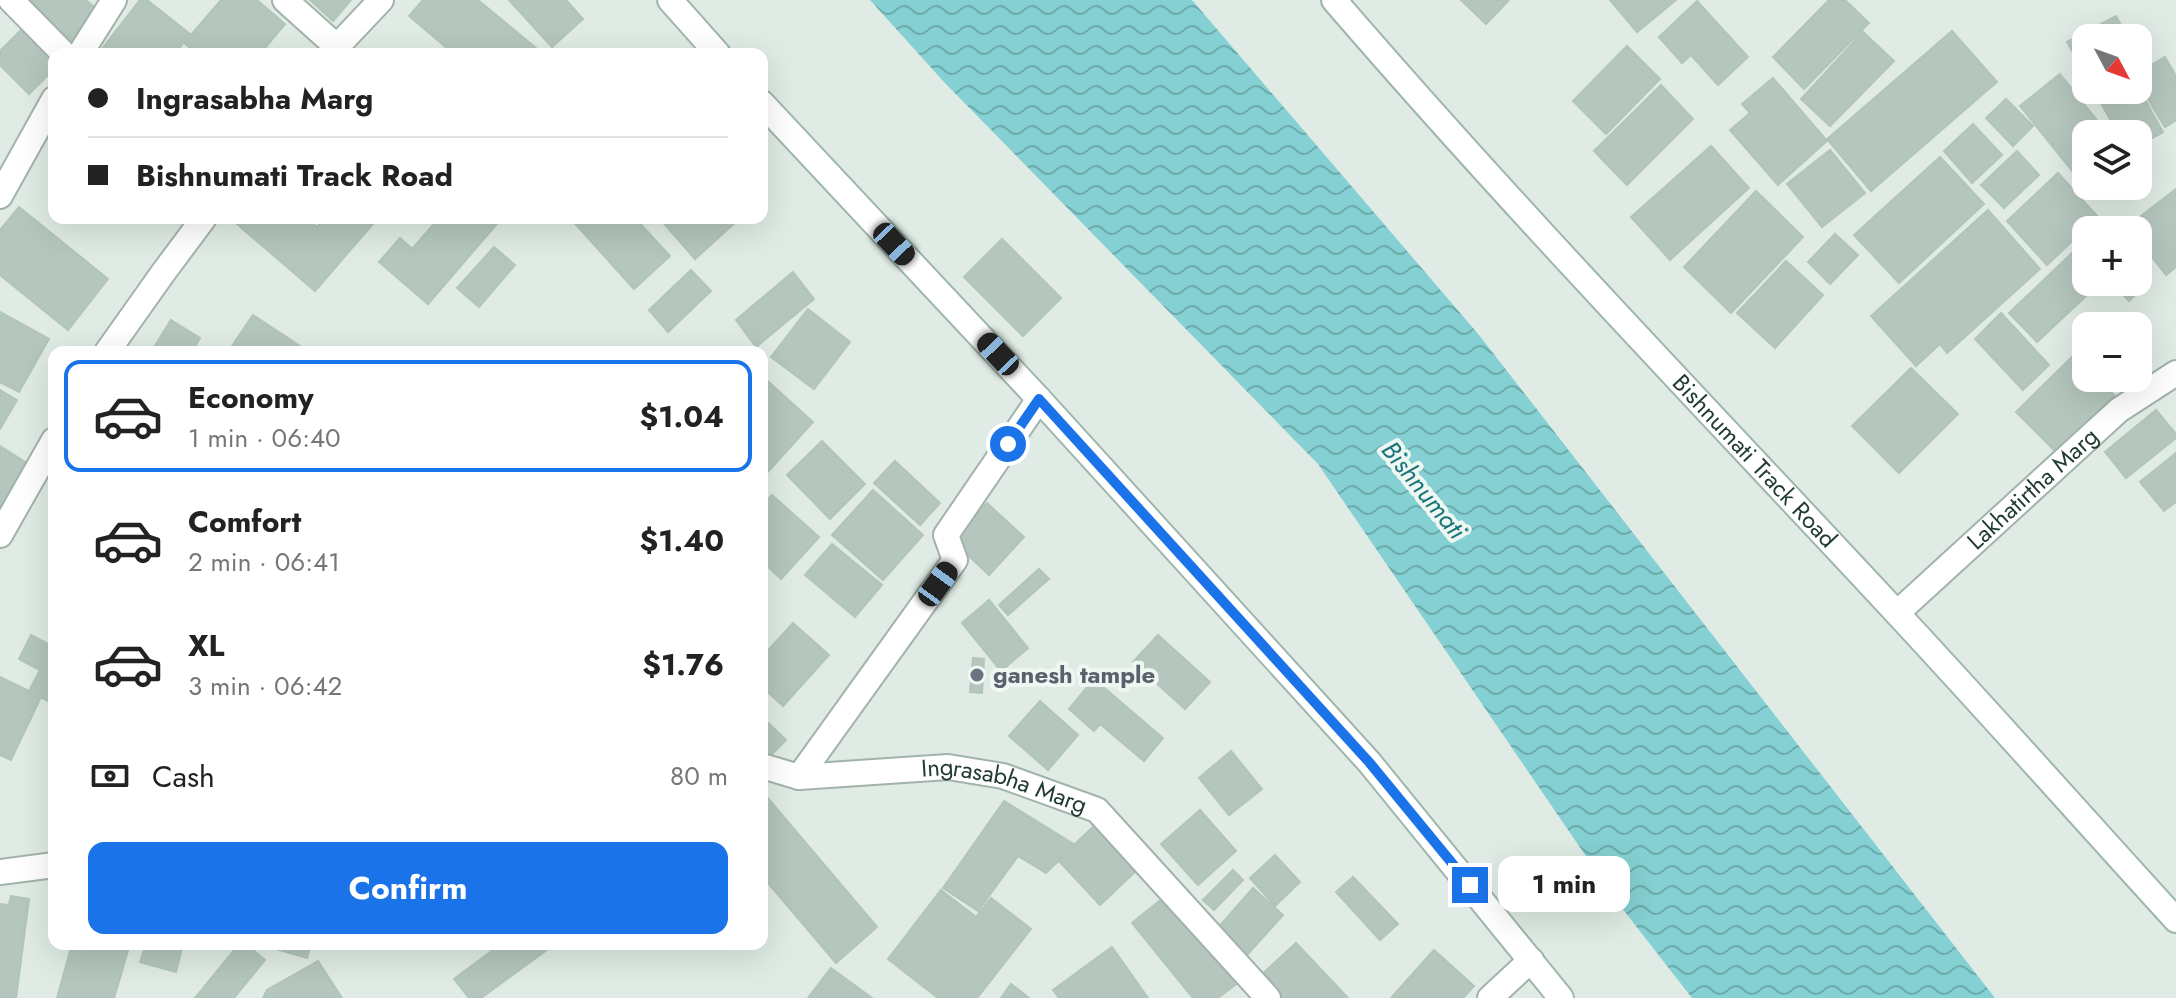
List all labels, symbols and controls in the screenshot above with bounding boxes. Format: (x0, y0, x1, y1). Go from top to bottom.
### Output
north arrow (2072, 24, 2152, 104)
map controls (2072, 24, 2152, 392)
text: Ingrasabha Marg (136, 77, 373, 120)
button: layers (2072, 120, 2152, 200)
text: Bishnumati Track Road (136, 154, 453, 197)
button: + (2072, 216, 2152, 296)
car (869, 218, 919, 270)
button: − (2072, 312, 2152, 392)
car (973, 328, 1023, 380)
street label: Bishnumati Track Road (1665, 366, 1845, 555)
text: Economy (188, 376, 314, 419)
icon: car (92, 380, 164, 452)
text: $1.04 (640, 395, 724, 438)
text: 1 min · 06:40 (188, 419, 341, 457)
street label: Lakhatirtha Marg (1959, 419, 2106, 558)
route start (990, 426, 1026, 462)
water label: Bishnumati (1372, 433, 1476, 548)
text: Comfort (188, 500, 301, 543)
icon: car (92, 504, 164, 576)
text: $1.40 (640, 519, 724, 562)
text: 2 min · 06:41 (188, 543, 340, 581)
car (914, 558, 962, 610)
text: XL (188, 624, 224, 667)
icon: car (92, 628, 164, 700)
text: $1.76 (642, 643, 724, 686)
place label: ganesh tample (993, 657, 1155, 692)
marker: ganesh tample (968, 666, 986, 684)
text: 3 min · 06:42 (188, 667, 342, 705)
street label: Ingrasabha Marg (920, 749, 1092, 822)
icon: cash (88, 754, 132, 798)
text: Cash (152, 755, 215, 798)
text: 80 m (670, 757, 728, 795)
button: Confirm (88, 842, 728, 934)
callout: 1 min (1498, 857, 1630, 913)
text: 1 min (1532, 865, 1596, 903)
route end (1452, 867, 1488, 903)

